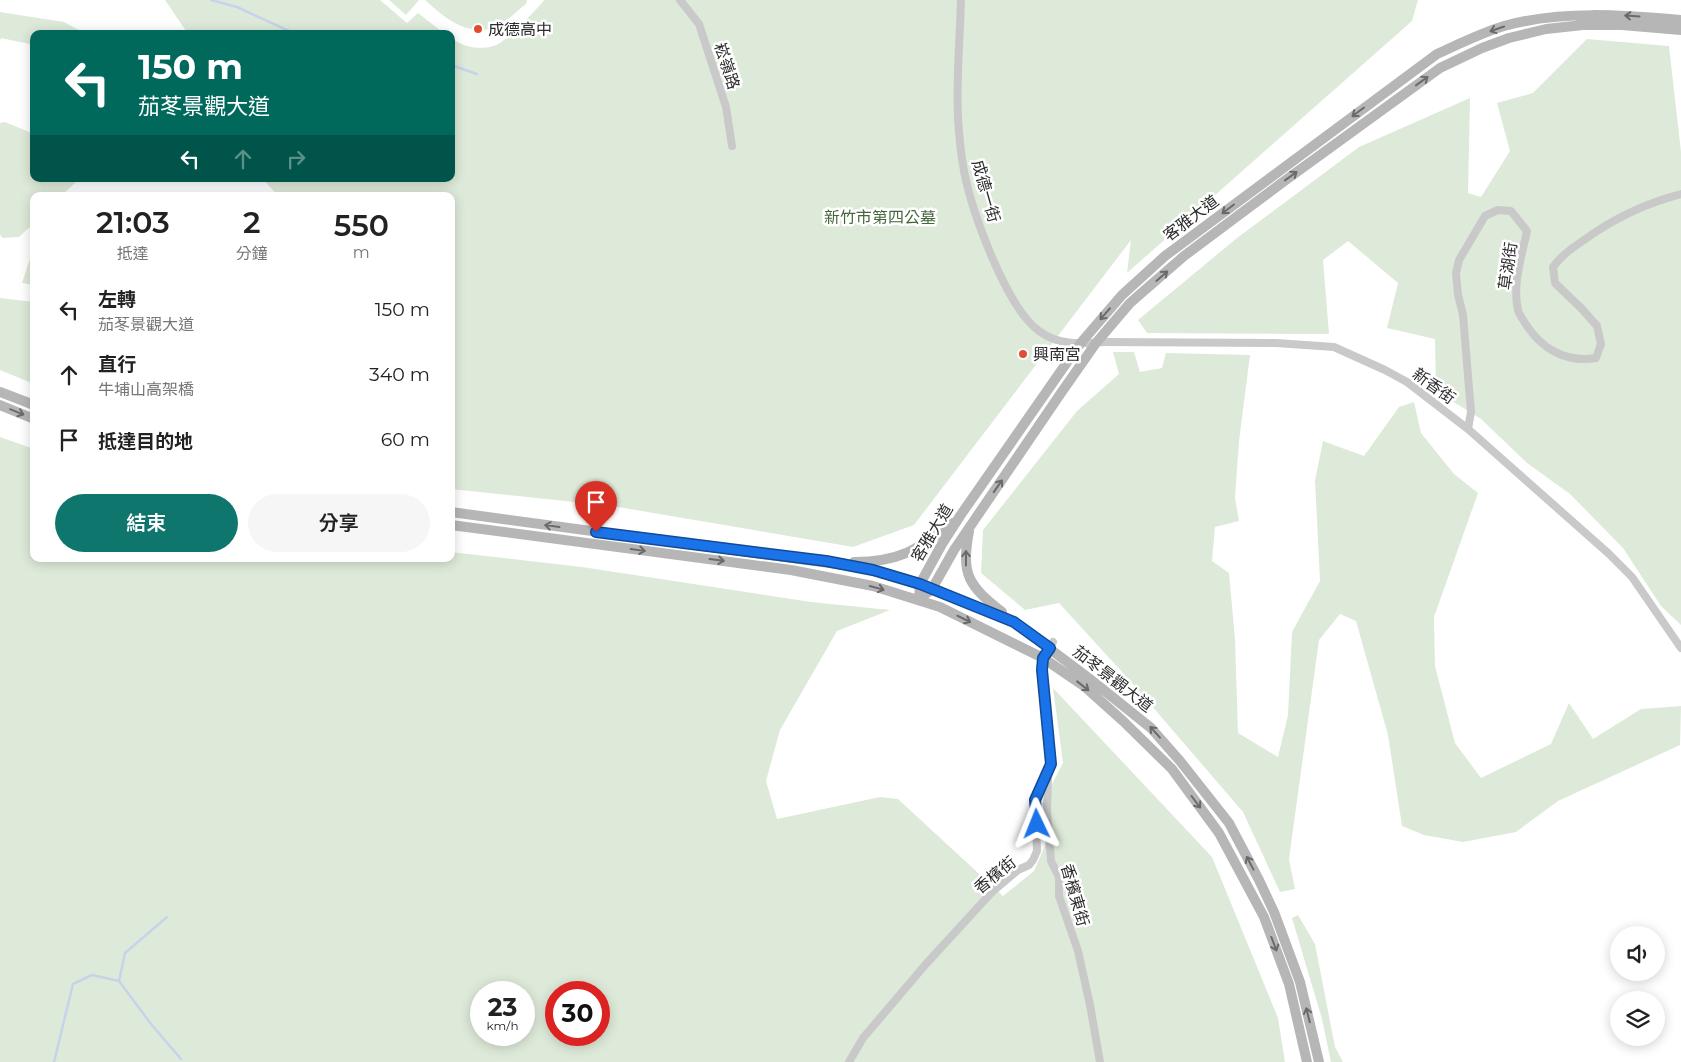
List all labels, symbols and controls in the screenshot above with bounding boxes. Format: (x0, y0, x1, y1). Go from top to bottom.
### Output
one-way arrow (1625, 12, 1641, 21)
place label: 成德高中 (488, 20, 552, 39)
marker: 成德高中 (472, 23, 484, 35)
one-way arrow (1489, 25, 1505, 34)
street label: 崧嶺路 (711, 40, 743, 92)
text: 150 m (138, 45, 243, 88)
icon: left (55, 50, 120, 115)
one-way arrow (1415, 76, 1429, 86)
text: 茄苳景觀大道 (138, 93, 270, 120)
one-way arrow (1351, 107, 1365, 117)
icon: left (176, 145, 204, 173)
icon: ahead (229, 145, 257, 173)
icon: right (282, 145, 310, 173)
street label: 成德一街 (968, 158, 1004, 224)
one-way arrow (1284, 171, 1298, 181)
street label: 客雅大道 (1160, 191, 1222, 245)
text: 21:03 (96, 204, 170, 241)
text: 2 (243, 204, 260, 241)
one-way arrow (1221, 204, 1235, 214)
text: 550 (334, 207, 389, 244)
park label: 新竹市第四公墓 (824, 208, 936, 227)
street label: 草湖街 (1495, 241, 1521, 291)
text: m (353, 243, 370, 262)
text: 抵達 (117, 244, 149, 263)
text: 分鐘 (236, 244, 268, 263)
one-way arrow (1155, 270, 1168, 281)
text: 左轉 (98, 288, 136, 311)
icon: left (55, 296, 83, 324)
text: 150 m (375, 298, 430, 321)
one-way arrow (1099, 308, 1111, 321)
text: 茄苳景觀大道 (98, 315, 194, 334)
place label: 興南宮 (1033, 345, 1081, 364)
marker: 興南宮 (1017, 348, 1029, 360)
text: 直行 (98, 353, 136, 376)
icon: ahead (55, 361, 83, 389)
text: 340 m (369, 363, 430, 386)
street label: 新香街 (1409, 364, 1459, 408)
text: 牛埔山高架橋 (98, 380, 194, 399)
one-way arrow (9, 408, 24, 417)
icon: arrive (55, 426, 83, 454)
text: 60 m (381, 428, 430, 451)
text: 抵達目的地 (98, 430, 193, 453)
one-way arrow (993, 479, 1003, 493)
pin (575, 481, 617, 532)
icon: arrive (582, 488, 610, 516)
button: 結束 (55, 494, 238, 552)
button: 分享 (248, 494, 430, 552)
street label: 客雅大道 (907, 501, 957, 565)
one-way arrow (544, 521, 560, 531)
one-way arrow (630, 545, 646, 555)
one-way arrow (961, 550, 971, 566)
one-way arrow (709, 556, 725, 566)
one-way arrow (869, 583, 885, 593)
one-way arrow (956, 615, 971, 624)
street label: 茄苳景觀大道 (1069, 642, 1157, 716)
one-way arrow (1076, 681, 1089, 692)
one-way arrow (1149, 726, 1161, 739)
one-way arrow (1191, 795, 1202, 808)
position arrow (1010, 797, 1062, 849)
street label: 香檳街 (970, 853, 1020, 897)
one-way arrow (1245, 856, 1255, 871)
street label: 香檳東街 (1057, 862, 1093, 928)
map controls (1610, 926, 1665, 1046)
button: sound (1610, 926, 1665, 981)
one-way arrow (1270, 936, 1279, 951)
speed limit sign: 30 (545, 981, 610, 1046)
button: layers (1610, 991, 1665, 1046)
text: 23 (488, 992, 517, 1022)
one-way arrow (1303, 1007, 1312, 1023)
text: km/h (486, 1018, 519, 1033)

